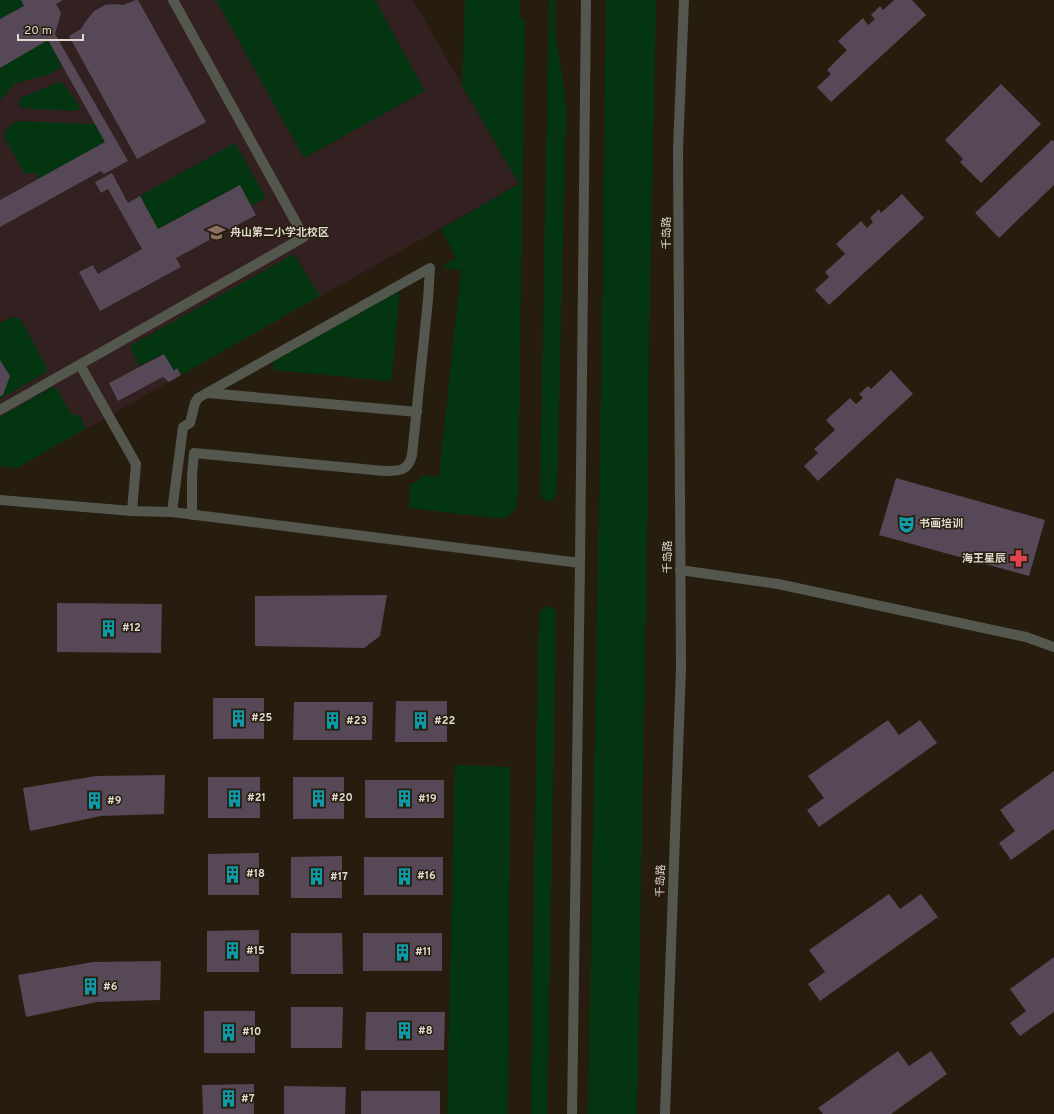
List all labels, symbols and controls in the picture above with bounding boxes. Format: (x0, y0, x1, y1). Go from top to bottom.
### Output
scale bar (18, 16, 83, 42)
text: 20 m (24, 23, 52, 39)
street label: 千岛路 (660, 217, 674, 250)
school or university icon: 舟山第二小学北校区 (207, 223, 227, 243)
place label: 舟山第二小学北校区 (230, 226, 329, 240)
theatre icon: 书画培训 (896, 514, 916, 534)
place label: 书画培训 (919, 517, 963, 531)
street label: 千岛路 (661, 541, 675, 574)
pharmacy icon: 海王星辰 (1009, 549, 1029, 569)
place label: 海王星辰 (962, 552, 1006, 566)
building icon: #12 (99, 618, 119, 638)
place label: #12 (122, 621, 141, 635)
building icon: #25 (228, 708, 248, 728)
place label: #25 (251, 711, 272, 725)
building icon: #23 (323, 711, 343, 731)
building icon: #22 (411, 711, 431, 731)
place label: #23 (346, 714, 367, 728)
place label: #22 (434, 714, 455, 728)
building icon: #21 (224, 788, 244, 808)
building icon: #20 (308, 788, 328, 808)
building icon: #19 (395, 789, 415, 809)
building icon: #9 (84, 791, 104, 811)
place label: #21 (247, 791, 266, 805)
place label: #20 (331, 791, 353, 805)
place label: #19 (418, 792, 437, 806)
place label: #9 (107, 794, 122, 808)
building icon: #18 (223, 864, 243, 884)
street label: 千岛路 (653, 864, 669, 898)
building icon: #16 (394, 866, 414, 886)
place label: #18 (246, 867, 265, 881)
building icon: #17 (307, 867, 327, 887)
place label: #16 (417, 869, 436, 883)
place label: #17 (330, 870, 348, 884)
building icon: #15 (223, 941, 243, 961)
building icon: #11 (392, 942, 412, 962)
place label: #15 (246, 944, 265, 958)
place label: #11 (415, 945, 432, 959)
building icon: #6 (80, 977, 100, 997)
place label: #6 (103, 980, 118, 994)
building icon: #8 (395, 1021, 415, 1041)
building icon: #10 (219, 1022, 239, 1042)
place label: #8 (418, 1024, 433, 1038)
place label: #10 (242, 1025, 261, 1039)
building icon: #7 (218, 1089, 238, 1109)
place label: #7 (241, 1092, 255, 1106)

